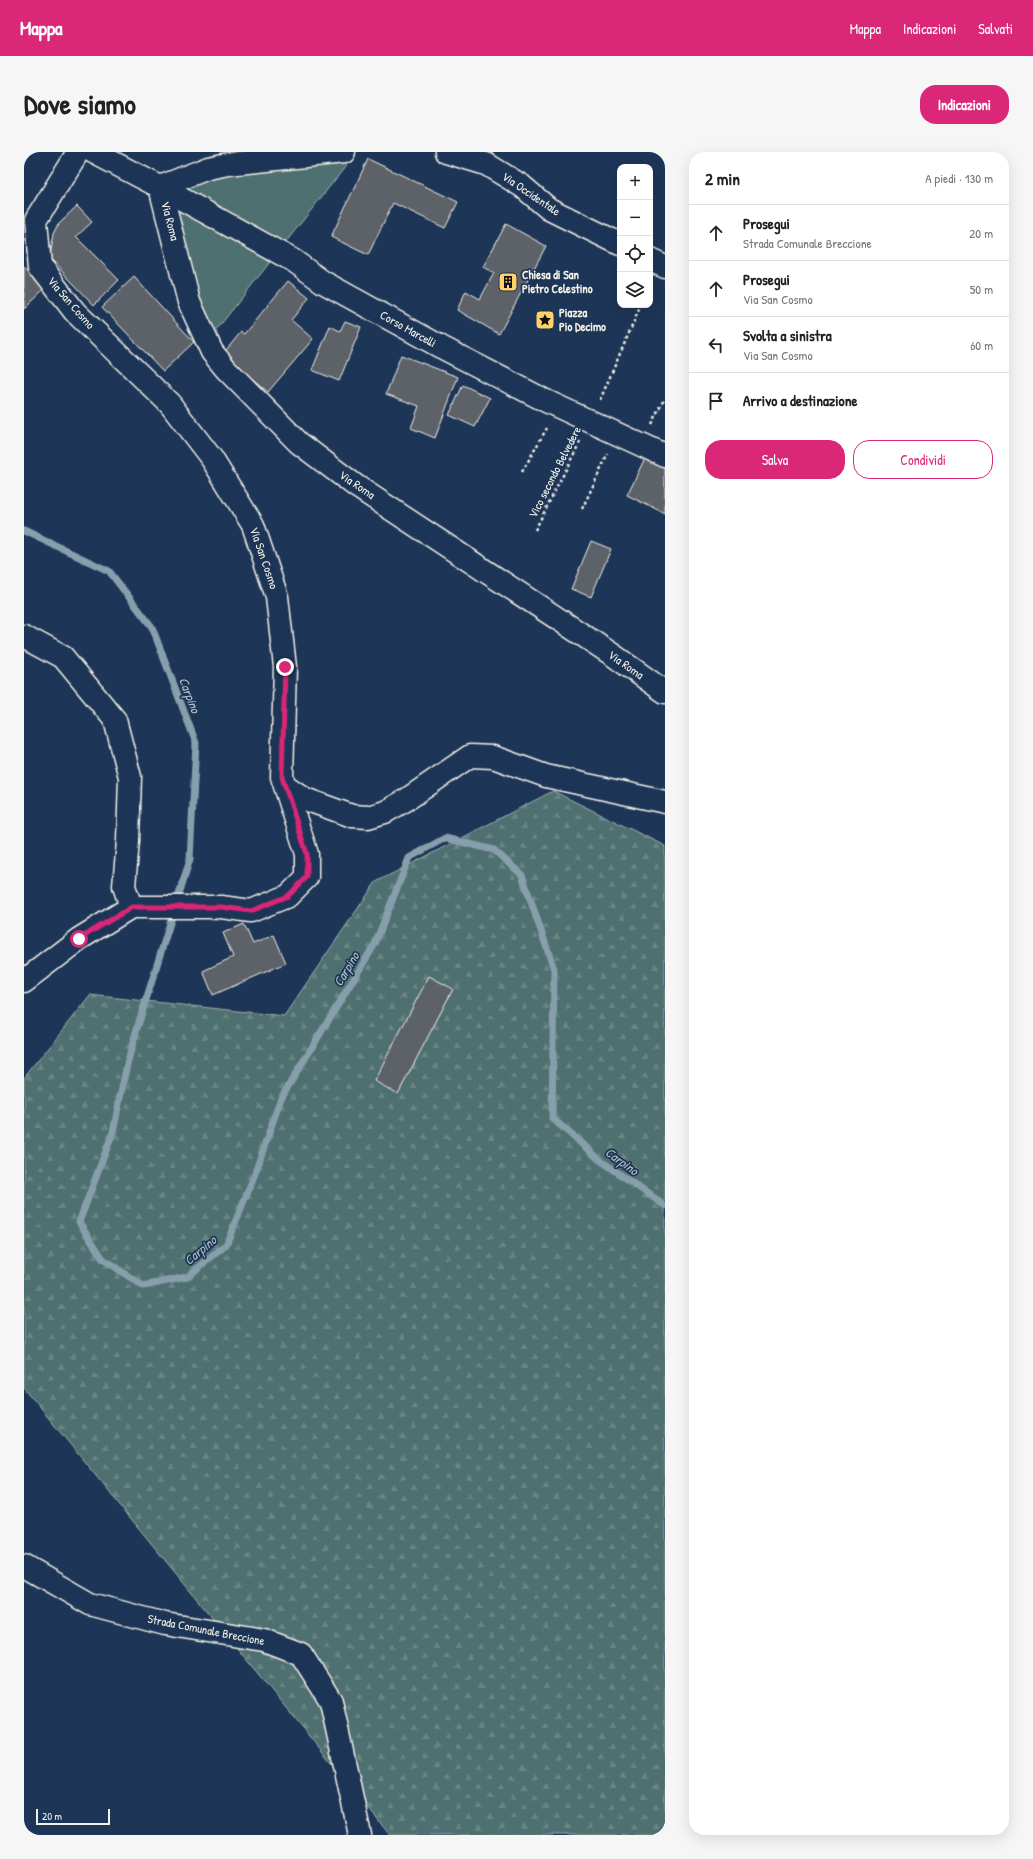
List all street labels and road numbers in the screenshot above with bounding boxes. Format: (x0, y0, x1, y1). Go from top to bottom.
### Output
street label: Via Occidentale (499, 168, 564, 220)
street label: Via Roma (157, 199, 184, 243)
street label: Via San Cosmo (44, 273, 99, 333)
street label: Corso Marcelli (377, 306, 439, 351)
street label: Vico secondo Belvedere (524, 423, 585, 521)
street label: Via Roma (336, 466, 379, 503)
street label: Via San Cosmo (246, 525, 283, 591)
street label: Via Roma (605, 646, 648, 683)
street label: Strada Comunale Breccione (146, 1610, 266, 1649)

